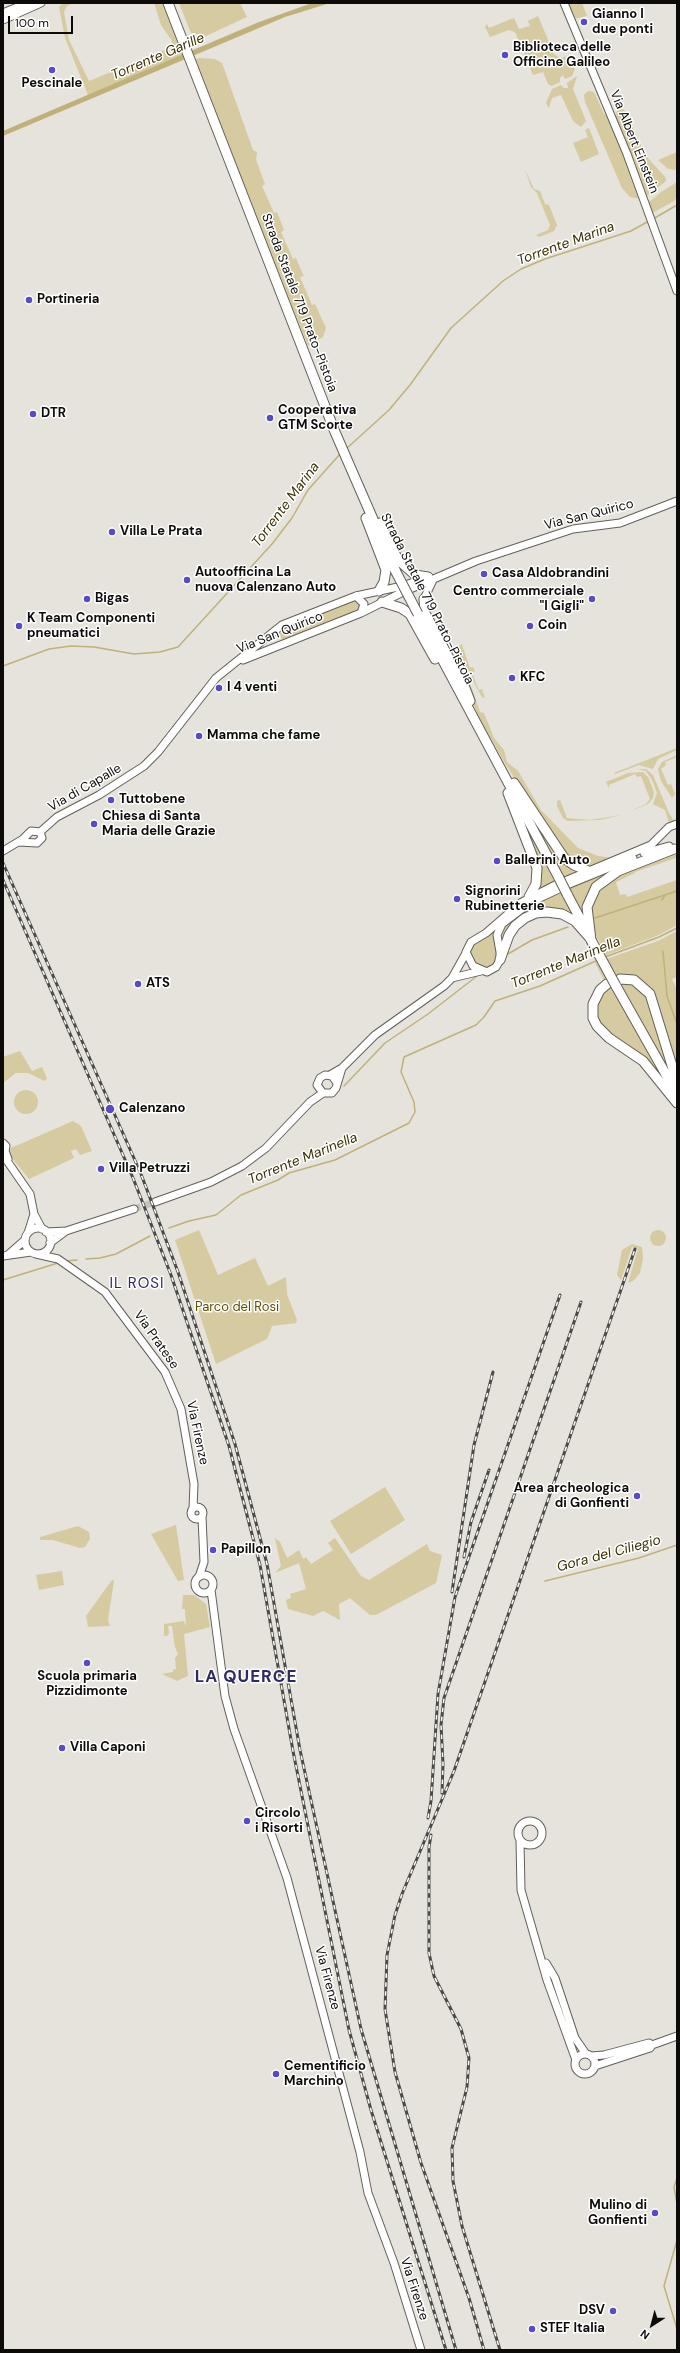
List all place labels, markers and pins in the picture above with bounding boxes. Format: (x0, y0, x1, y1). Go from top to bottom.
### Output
place label: Gianno I due ponti (592, 7, 653, 38)
marker: Gianno I due ponti (579, 17, 589, 27)
place label: Biblioteca delle Officine Galileo (513, 40, 611, 71)
marker: Biblioteca delle Officine Galileo (500, 50, 510, 60)
marker: Pescinale (47, 65, 57, 75)
place label: Pescinale (22, 76, 82, 92)
place label: Portineria (37, 292, 99, 308)
marker: Portineria (24, 295, 34, 305)
place label: Cooperativa GTM Scorte (278, 403, 356, 434)
place label: DTR (41, 406, 66, 422)
marker: DTR (28, 409, 38, 419)
marker: Cooperativa GTM Scorte (265, 413, 275, 423)
place label: Villa Le Prata (120, 524, 202, 540)
marker: Villa Le Prata (107, 527, 117, 537)
place label: Autoofficina La nuova Calenzano Auto (195, 565, 336, 596)
place label: Casa Aldobrandini (492, 566, 609, 582)
marker: Casa Aldobrandini (479, 569, 489, 579)
marker: Autoofficina La nuova Calenzano Auto (182, 575, 192, 585)
place label: Centro commerciale "I Gigli" (453, 584, 584, 615)
place label: Bigas (95, 591, 129, 607)
marker: Bigas (82, 594, 92, 604)
marker: Centro commerciale "I Gigli" (587, 594, 597, 604)
place label: K Team Componenti pneumatici (27, 611, 155, 642)
place label: Coin (538, 618, 567, 634)
marker: K Team Componenti pneumatici (14, 621, 24, 631)
marker: Coin (525, 621, 535, 631)
place label: KFC (520, 670, 545, 686)
marker: KFC (507, 673, 517, 683)
place label: I 4 venti (227, 680, 277, 696)
marker: I 4 venti (214, 683, 224, 693)
place label: Mamma che fame (207, 728, 320, 744)
marker: Mamma che fame (194, 731, 204, 741)
place label: Tuttobene (119, 792, 185, 808)
marker: Tuttobene (106, 795, 116, 805)
place label: Chiesa di Santa Maria delle Grazie (102, 809, 216, 840)
marker: Chiesa di Santa Maria delle Grazie (89, 819, 99, 829)
place label: Ballerini Auto (505, 853, 590, 869)
marker: Ballerini Auto (492, 856, 502, 866)
place label: Signorini Rubinetterie (465, 884, 545, 915)
marker: Signorini Rubinetterie (452, 894, 462, 904)
place label: ATS (146, 976, 170, 992)
marker: ATS (133, 979, 143, 989)
place label: Calenzano (119, 1101, 185, 1117)
marker: Calenzano (104, 1103, 116, 1115)
place label: Villa Petruzzi (109, 1161, 190, 1177)
marker: Villa Petruzzi (96, 1164, 106, 1174)
place label: Area archeologica di Gonfienti (514, 1481, 629, 1512)
marker: Area archeologica di Gonfienti (632, 1491, 642, 1501)
place label: Papillon (221, 1542, 271, 1558)
marker: Papillon (208, 1545, 218, 1555)
marker: Scuola primaria Pizzidimonte (82, 1658, 92, 1668)
place label: Scuola primaria Pizzidimonte (37, 1669, 137, 1700)
place label: Villa Caponi (70, 1740, 146, 1756)
marker: Villa Caponi (57, 1743, 67, 1753)
place label: Circolo i Risorti (255, 1806, 303, 1837)
marker: Circolo i Risorti (242, 1816, 252, 1826)
place label: Cementificio Marchino (284, 2059, 366, 2090)
marker: Cementificio Marchino (271, 2069, 281, 2079)
place label: Mulino di Gonfienti (588, 2198, 647, 2229)
marker: Mulino di Gonfienti (650, 2208, 660, 2218)
place label: DSV (579, 2303, 605, 2319)
marker: DSV (608, 2306, 618, 2316)
place label: STEF Italia (540, 2321, 605, 2337)
marker: STEF Italia (527, 2324, 537, 2334)

